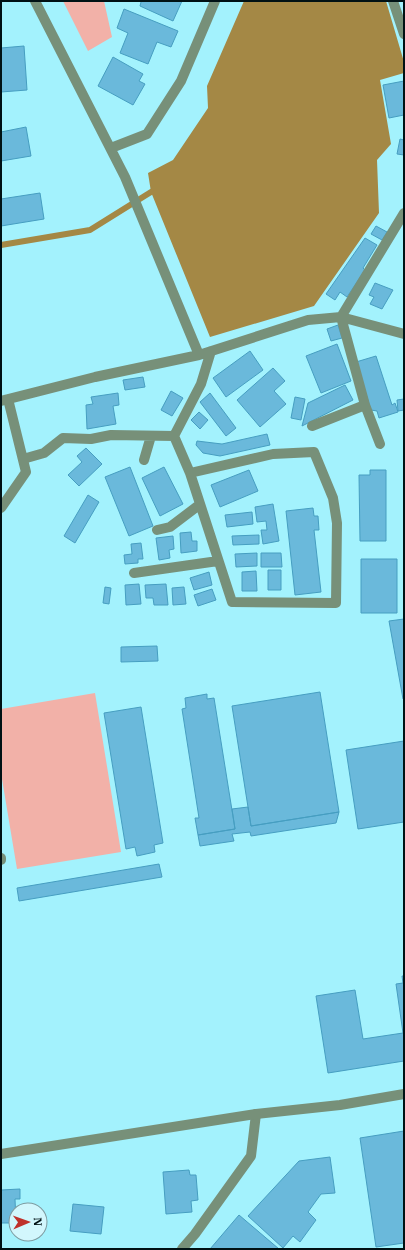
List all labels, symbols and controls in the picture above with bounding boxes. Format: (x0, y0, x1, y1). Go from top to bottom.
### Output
north arrow (8, 1202, 48, 1242)
text: N (31, 1217, 45, 1227)

